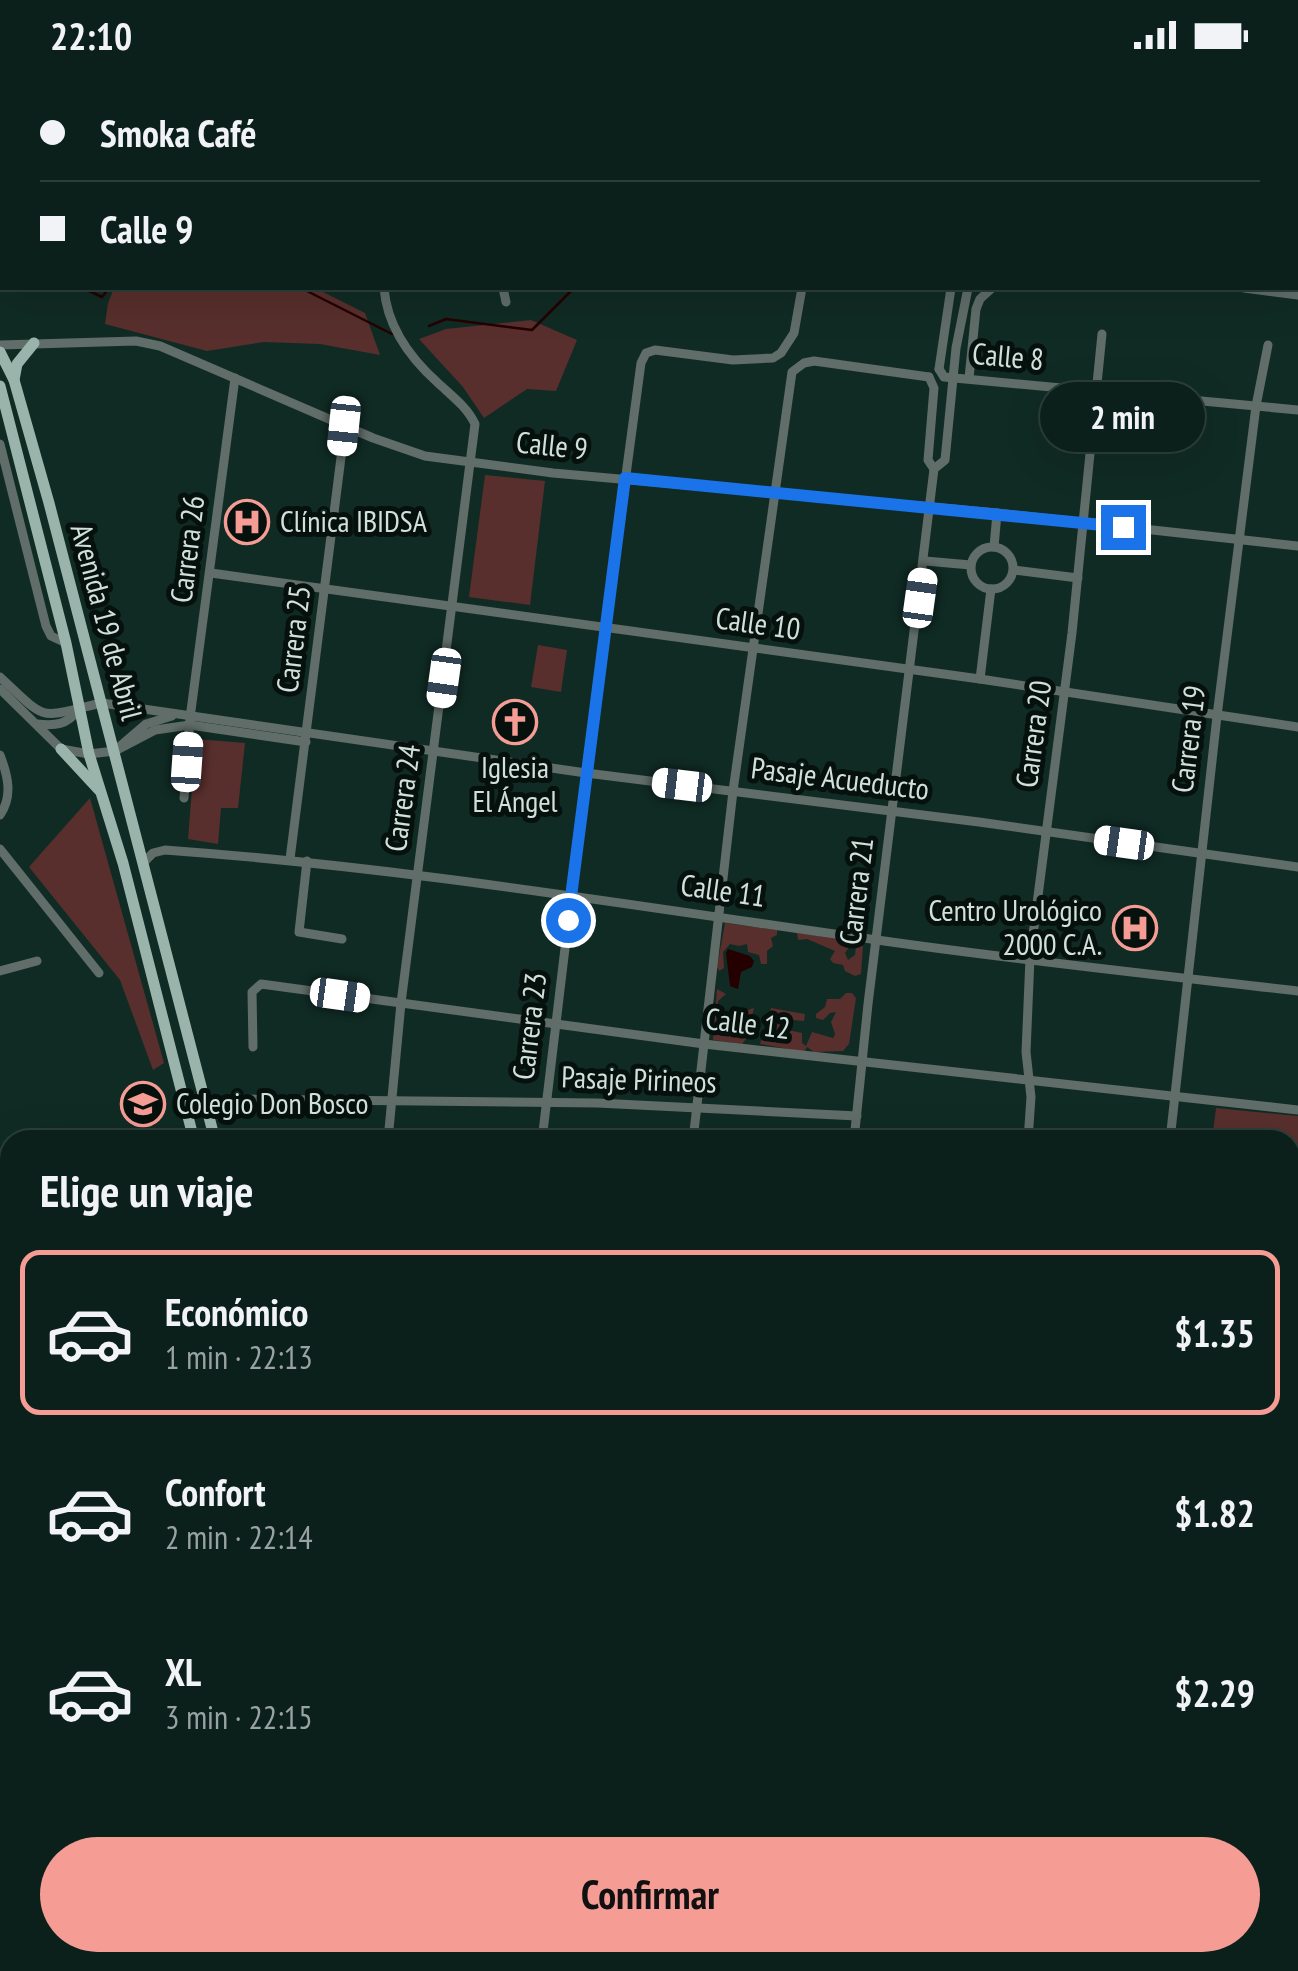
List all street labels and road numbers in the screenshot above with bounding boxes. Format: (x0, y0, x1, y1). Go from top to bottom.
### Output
street label: Calle 8 (971, 333, 1045, 378)
street label: Calle 9 (515, 421, 590, 468)
street label: Carrera 26 (161, 493, 212, 605)
street label: Avenida 19 de Abril (63, 519, 152, 724)
street label: Carrera 25 (267, 583, 318, 695)
street label: Calle 10 (713, 597, 803, 648)
street label: Carrera 20 (1006, 678, 1059, 790)
street label: Carrera 19 (1162, 683, 1213, 795)
street label: Carrera 24 (375, 742, 428, 854)
street label: Pasaje Acueducto (749, 747, 931, 808)
street label: Carrera 21 (830, 835, 881, 947)
street label: Calle 11 (678, 864, 768, 915)
street label: Carrera 23 (503, 970, 554, 1082)
street label: Calle 12 (704, 998, 793, 1047)
street label: Pasaje Pirineos (561, 1056, 717, 1101)

